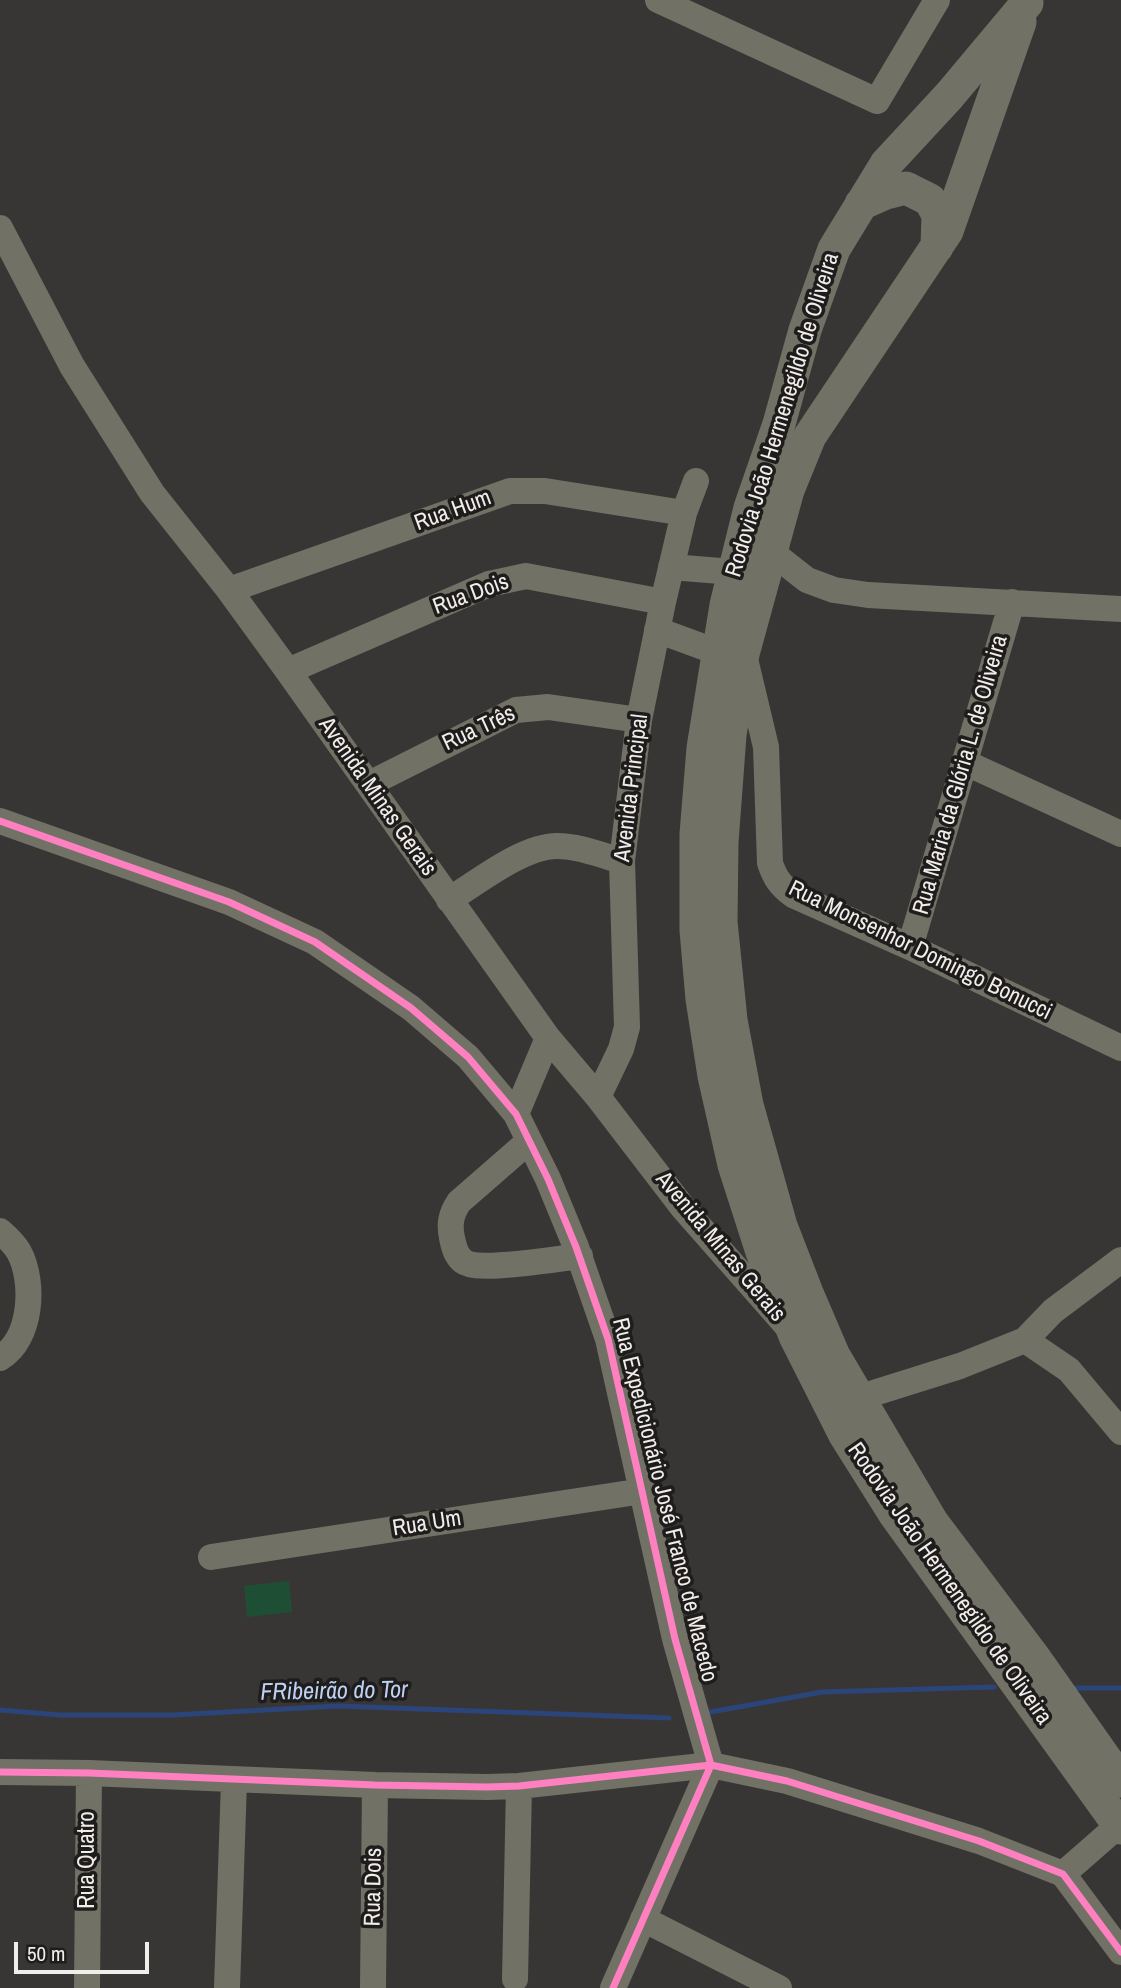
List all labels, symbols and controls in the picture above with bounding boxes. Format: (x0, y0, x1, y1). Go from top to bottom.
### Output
street label: Rodovia João Hermenegildo de Oliveira (720, 250, 846, 580)
street label: Rua Hum (411, 484, 495, 538)
street label: Rua Dois (429, 569, 513, 621)
street label: Rua Maria da Glória L. de Oliveira (908, 632, 1014, 918)
street label: Rua Três (438, 700, 520, 758)
street label: Avenida Minas Gerais (312, 712, 442, 882)
street label: Avenida Principal (609, 713, 655, 863)
street label: Rua Monsenhor Domingo Bonucci (784, 875, 1056, 1027)
street label: Avenida Minas Gerais (649, 1166, 791, 1328)
street label: Rua Expedicionário José Franco de Macedo (605, 1315, 723, 1685)
street label: Rodovia João Hermenegildo de Oliveira (841, 1438, 1057, 1730)
street label: Rua Um (391, 1505, 463, 1543)
water label: FRibeirão do Tor (260, 1676, 408, 1708)
street label: Rua Quatro (74, 1811, 102, 1909)
street label: Rua Dois (360, 1847, 388, 1927)
scale bar (18, 1928, 152, 1972)
text: 50 m (27, 1939, 65, 1968)

